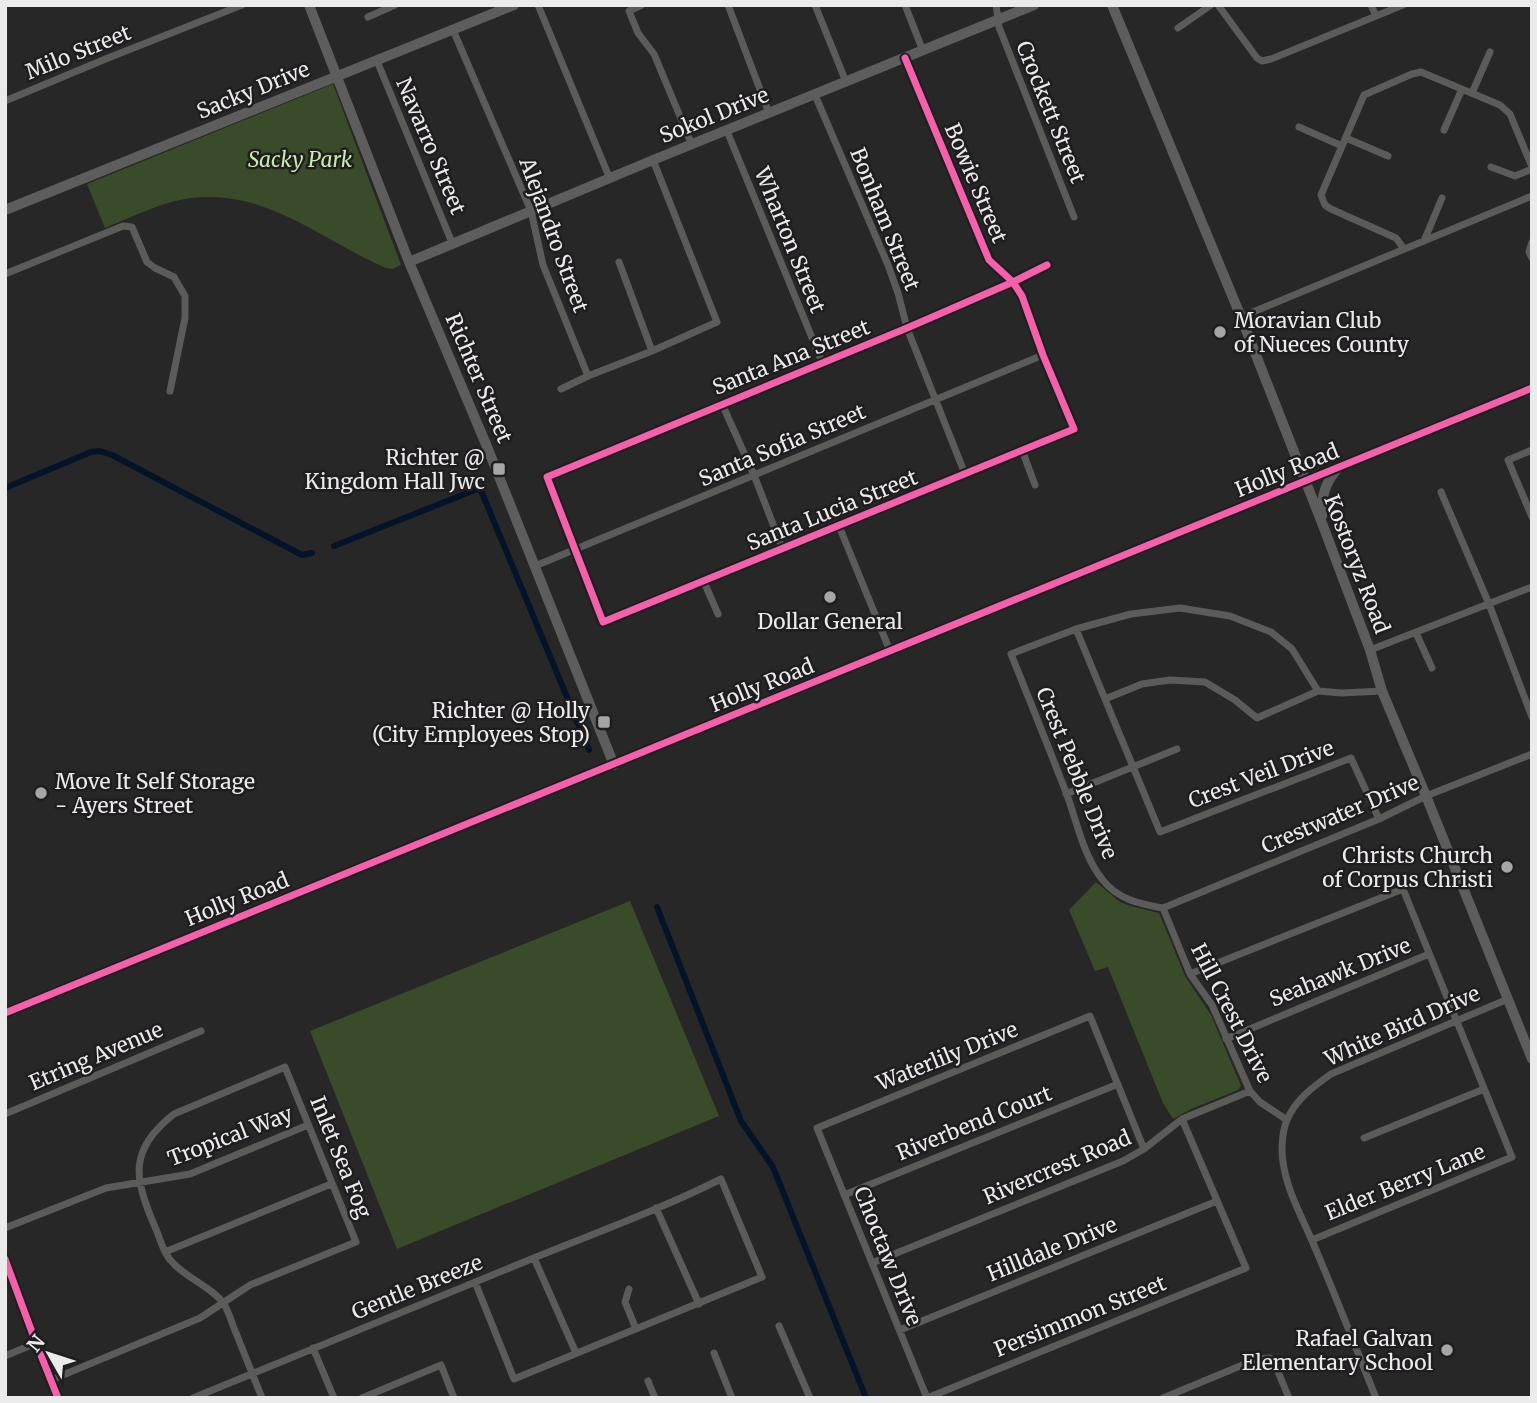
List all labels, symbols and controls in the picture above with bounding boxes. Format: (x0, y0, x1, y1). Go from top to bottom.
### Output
street label: Milo Street (21, 19, 135, 85)
street label: Crockett Street (1010, 37, 1092, 187)
street label: Sacky Drive (193, 55, 314, 125)
street label: Navarro Street (390, 74, 472, 218)
street label: Sokol Drive (655, 81, 773, 149)
street label: Bowie Street (939, 119, 1013, 247)
street label: Bonham Street (844, 144, 926, 294)
park label: Sacky Park (248, 146, 353, 173)
street label: Alejandro Street (513, 153, 595, 316)
street label: Wharton Street (748, 162, 832, 317)
place label: Moravian Club of Nueces County (1234, 307, 1410, 358)
street label: Richter Street (440, 309, 518, 447)
street label: Santa Ana Street (708, 313, 874, 401)
marker: Moravian Club of Nueces County (1212, 324, 1228, 340)
street label: Santa Sofia Street (695, 398, 869, 492)
street label: Holly Road (1231, 437, 1343, 503)
place label: Richter @ Kingdom Hall Jwc (305, 444, 485, 495)
marker: Richter @ Kingdom Hall Jwc (491, 461, 507, 477)
street label: Santa Lucia Street (743, 463, 921, 557)
street label: Kostoryz Road (1318, 491, 1396, 638)
marker: Dollar General (822, 589, 838, 605)
place label: Dollar General (757, 608, 903, 635)
street label: Holly Road (706, 652, 818, 718)
street label: Crest Pebble Drive (1030, 683, 1124, 863)
place label: Richter @ Holly (City Employees Stop) (372, 697, 591, 748)
marker: Richter @ Holly (City Employees Stop) (596, 714, 612, 730)
street label: Crest Veil Drive (1184, 734, 1338, 814)
place label: Move It Self Storage - Ayers Street (55, 768, 255, 819)
street label: Crestwater Drive (1257, 769, 1423, 859)
marker: Move It Self Storage - Ayers Street (33, 785, 49, 801)
place label: Christs Church of Corpus Christi (1322, 842, 1493, 893)
marker: Christs Church of Corpus Christi (1499, 859, 1515, 875)
street label: Holly Road (181, 866, 293, 932)
street label: Seahawk Drive (1265, 931, 1415, 1013)
street label: Hill Crest Drive (1185, 939, 1279, 1087)
street label: White Bird Drive (1319, 980, 1484, 1073)
street label: Waterlily Drive (872, 1015, 1022, 1097)
street label: Etring Avenue (25, 1016, 167, 1096)
street label: Riverbend Court (892, 1080, 1056, 1166)
street label: Inlet Sea Fog (304, 1092, 378, 1222)
street label: Tropical Way (164, 1099, 297, 1172)
street label: Rivercrest Road (979, 1124, 1135, 1210)
street label: Elder Berry Lane (1321, 1138, 1489, 1226)
street label: Choctaw Drive (848, 1182, 928, 1330)
street label: Hilldale Drive (983, 1211, 1121, 1287)
street label: Gentle Breeze (348, 1249, 486, 1325)
street label: Persimmon Street (990, 1269, 1170, 1363)
north arrow (14, 1319, 84, 1389)
place label: Rafael Galvan Elementary School (1242, 1325, 1434, 1376)
text: N (22, 1330, 50, 1357)
marker: Rafael Galvan Elementary School (1439, 1342, 1455, 1358)

